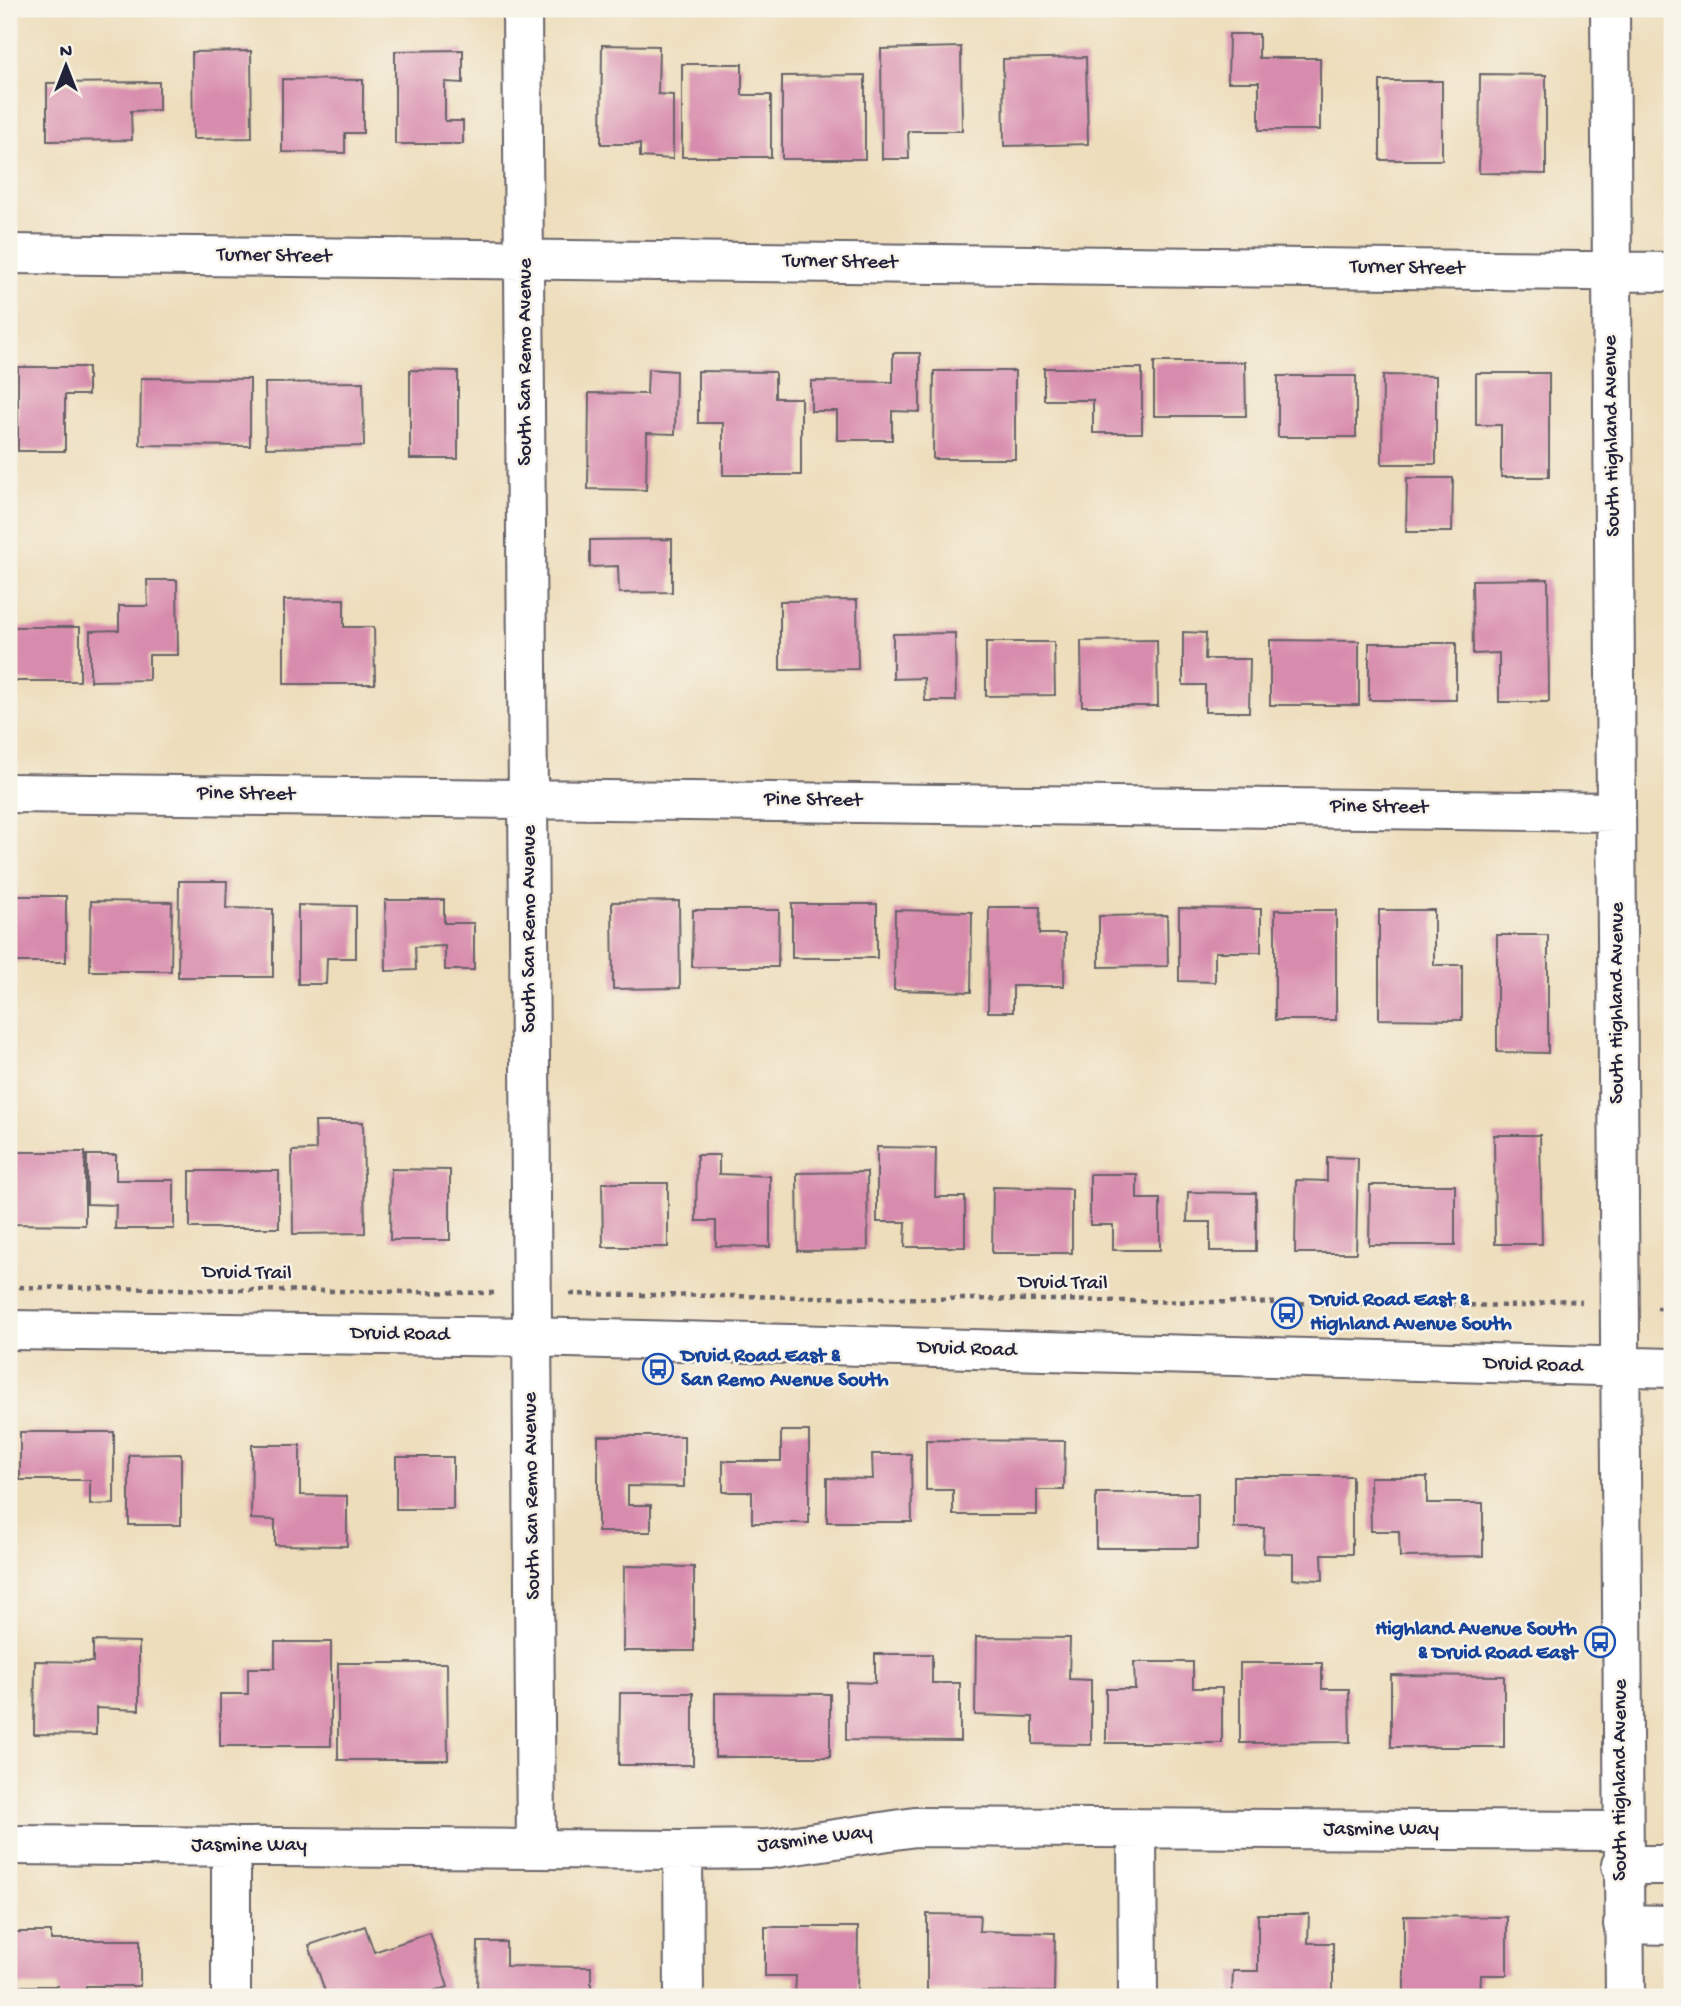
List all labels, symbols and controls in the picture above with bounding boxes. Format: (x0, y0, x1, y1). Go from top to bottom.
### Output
north arrow (32, 32, 102, 102)
text: N (60, 41, 72, 64)
street label: Turner Street (215, 243, 334, 271)
street label: Turner Street (781, 249, 900, 277)
street label: Turner Street (1348, 255, 1467, 283)
street label: South San Remo Avenue (514, 257, 539, 466)
street label: South Highland Avenue (1599, 334, 1627, 537)
street label: Pine Street (196, 782, 298, 808)
street label: Pine Street (763, 788, 865, 814)
street label: Pine Street (1329, 795, 1431, 821)
street label: South San Remo Avenue (518, 824, 543, 1033)
street label: South Highland Avenue (1606, 901, 1631, 1104)
street label: Druid Trail (200, 1261, 292, 1287)
street label: Druid Trail (1016, 1271, 1108, 1297)
place label: Druid Road East & Highland Avenue South (1308, 1289, 1512, 1338)
bus stop icon: Druid Road East & Highland Avenue South (1270, 1296, 1304, 1330)
street label: Druid Road (348, 1322, 451, 1348)
street label: Druid Road (915, 1336, 1018, 1364)
place label: Druid Road East & San Remo Avenue South (679, 1345, 889, 1394)
bus stop icon: Druid Road East & San Remo Avenue South (641, 1352, 675, 1386)
street label: Druid Road (1481, 1352, 1584, 1380)
street label: South San Remo Avenue (519, 1391, 547, 1600)
place label: Highland Avenue South & Druid Road East (1375, 1618, 1579, 1667)
bus stop icon: Highland Avenue South & Druid Road East (1583, 1625, 1617, 1659)
street label: South Highland Avenue (1609, 1678, 1634, 1881)
street label: Jasmine Way (1323, 1818, 1439, 1843)
street label: Jasmine Way (756, 1821, 874, 1859)
street label: Jasmine Way (191, 1834, 307, 1859)

